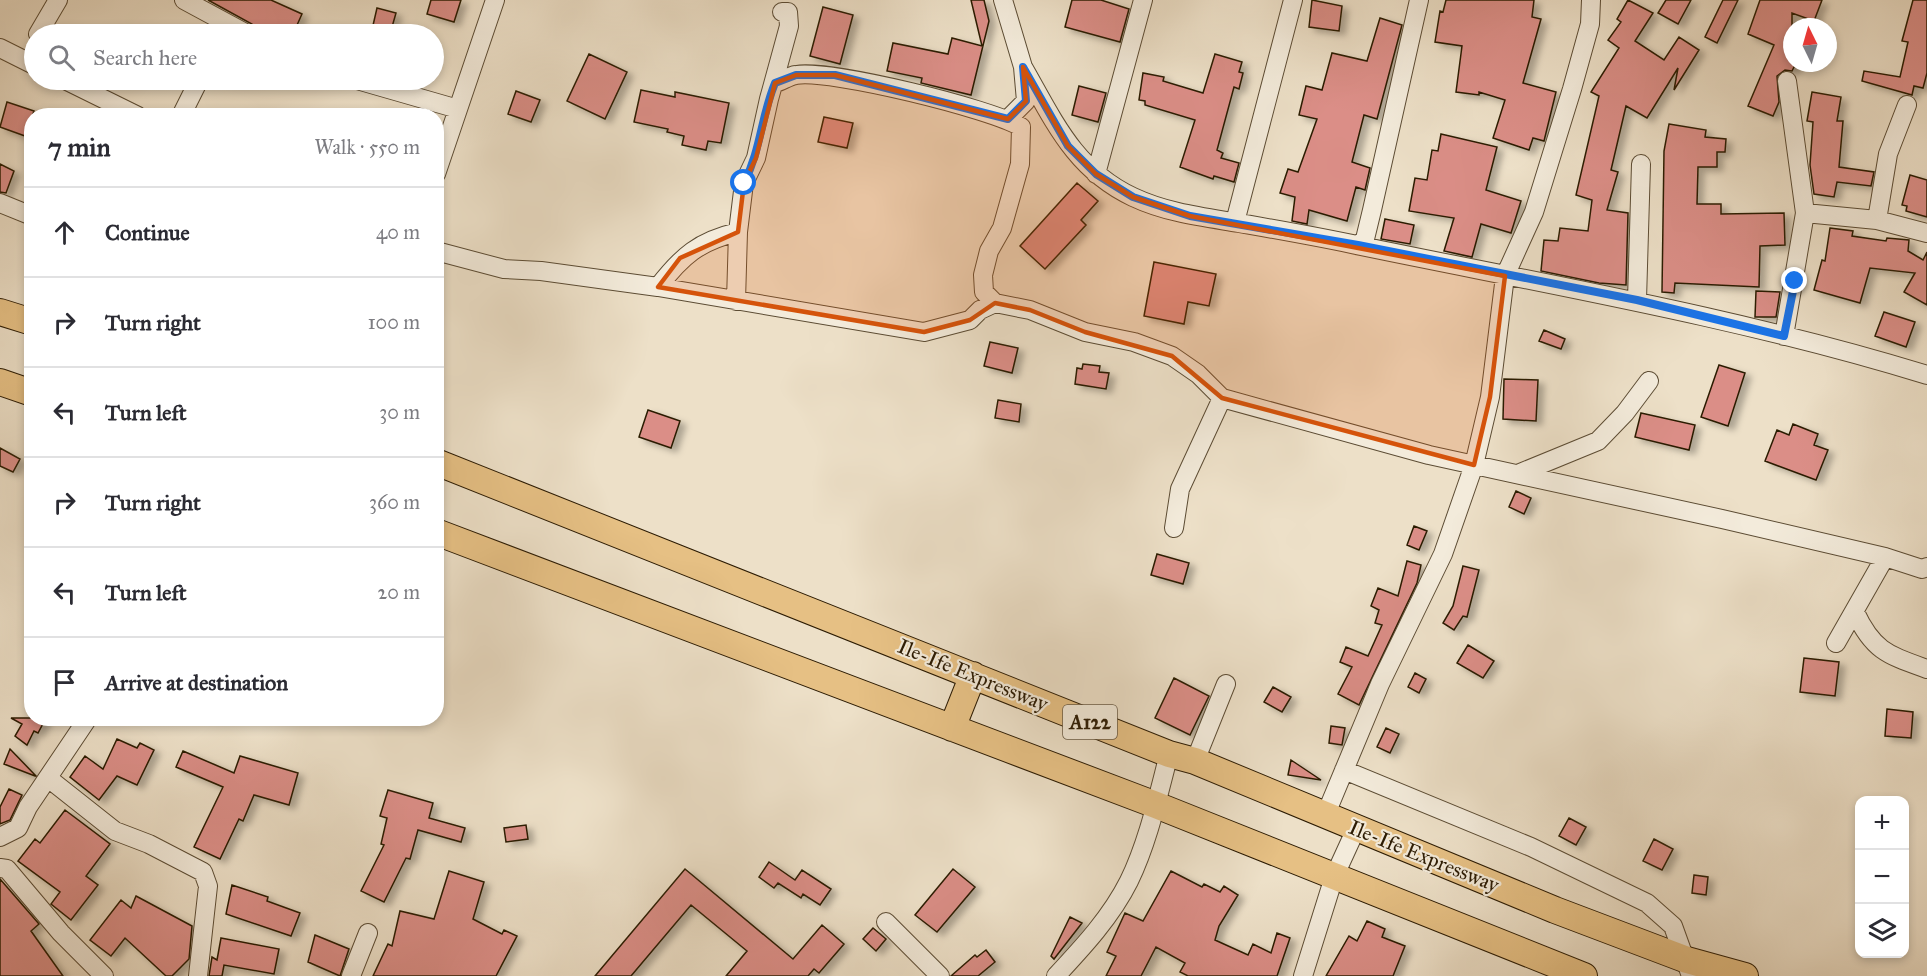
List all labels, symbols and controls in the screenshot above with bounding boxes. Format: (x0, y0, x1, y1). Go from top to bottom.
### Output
north arrow (1783, 18, 1837, 72)
search box (24, 24, 444, 90)
icon: search (45, 41, 78, 74)
text: Search here (93, 44, 197, 71)
text: 7 min (48, 131, 111, 163)
text: Walk · 550 m (315, 135, 420, 159)
route start (730, 169, 756, 195)
icon: ahead (48, 216, 81, 249)
text: Continue (105, 219, 190, 246)
text: 40 m (376, 220, 420, 244)
route end (1781, 267, 1807, 293)
icon: right (48, 306, 81, 339)
text: Turn right (105, 309, 201, 336)
text: 100 m (368, 310, 420, 334)
icon: left (48, 396, 81, 429)
text: Turn left (105, 399, 187, 426)
text: 30 m (379, 400, 420, 424)
icon: right (48, 486, 81, 519)
text: Turn right (105, 489, 201, 516)
text: 360 m (369, 490, 420, 514)
icon: left (48, 576, 81, 609)
text: Turn left (105, 579, 187, 606)
text: 20 m (377, 580, 420, 604)
street label: Ile-Ife Expressway (894, 633, 1053, 717)
icon: arrive (48, 666, 81, 699)
text: Arrive at destination (105, 669, 288, 696)
road number: A122 (1063, 705, 1117, 739)
map controls (1855, 796, 1909, 958)
button: + (1855, 796, 1909, 850)
street label: Ile-Ife Expressway (1345, 814, 1504, 898)
button: − (1855, 850, 1909, 904)
button: layers (1855, 904, 1909, 958)

